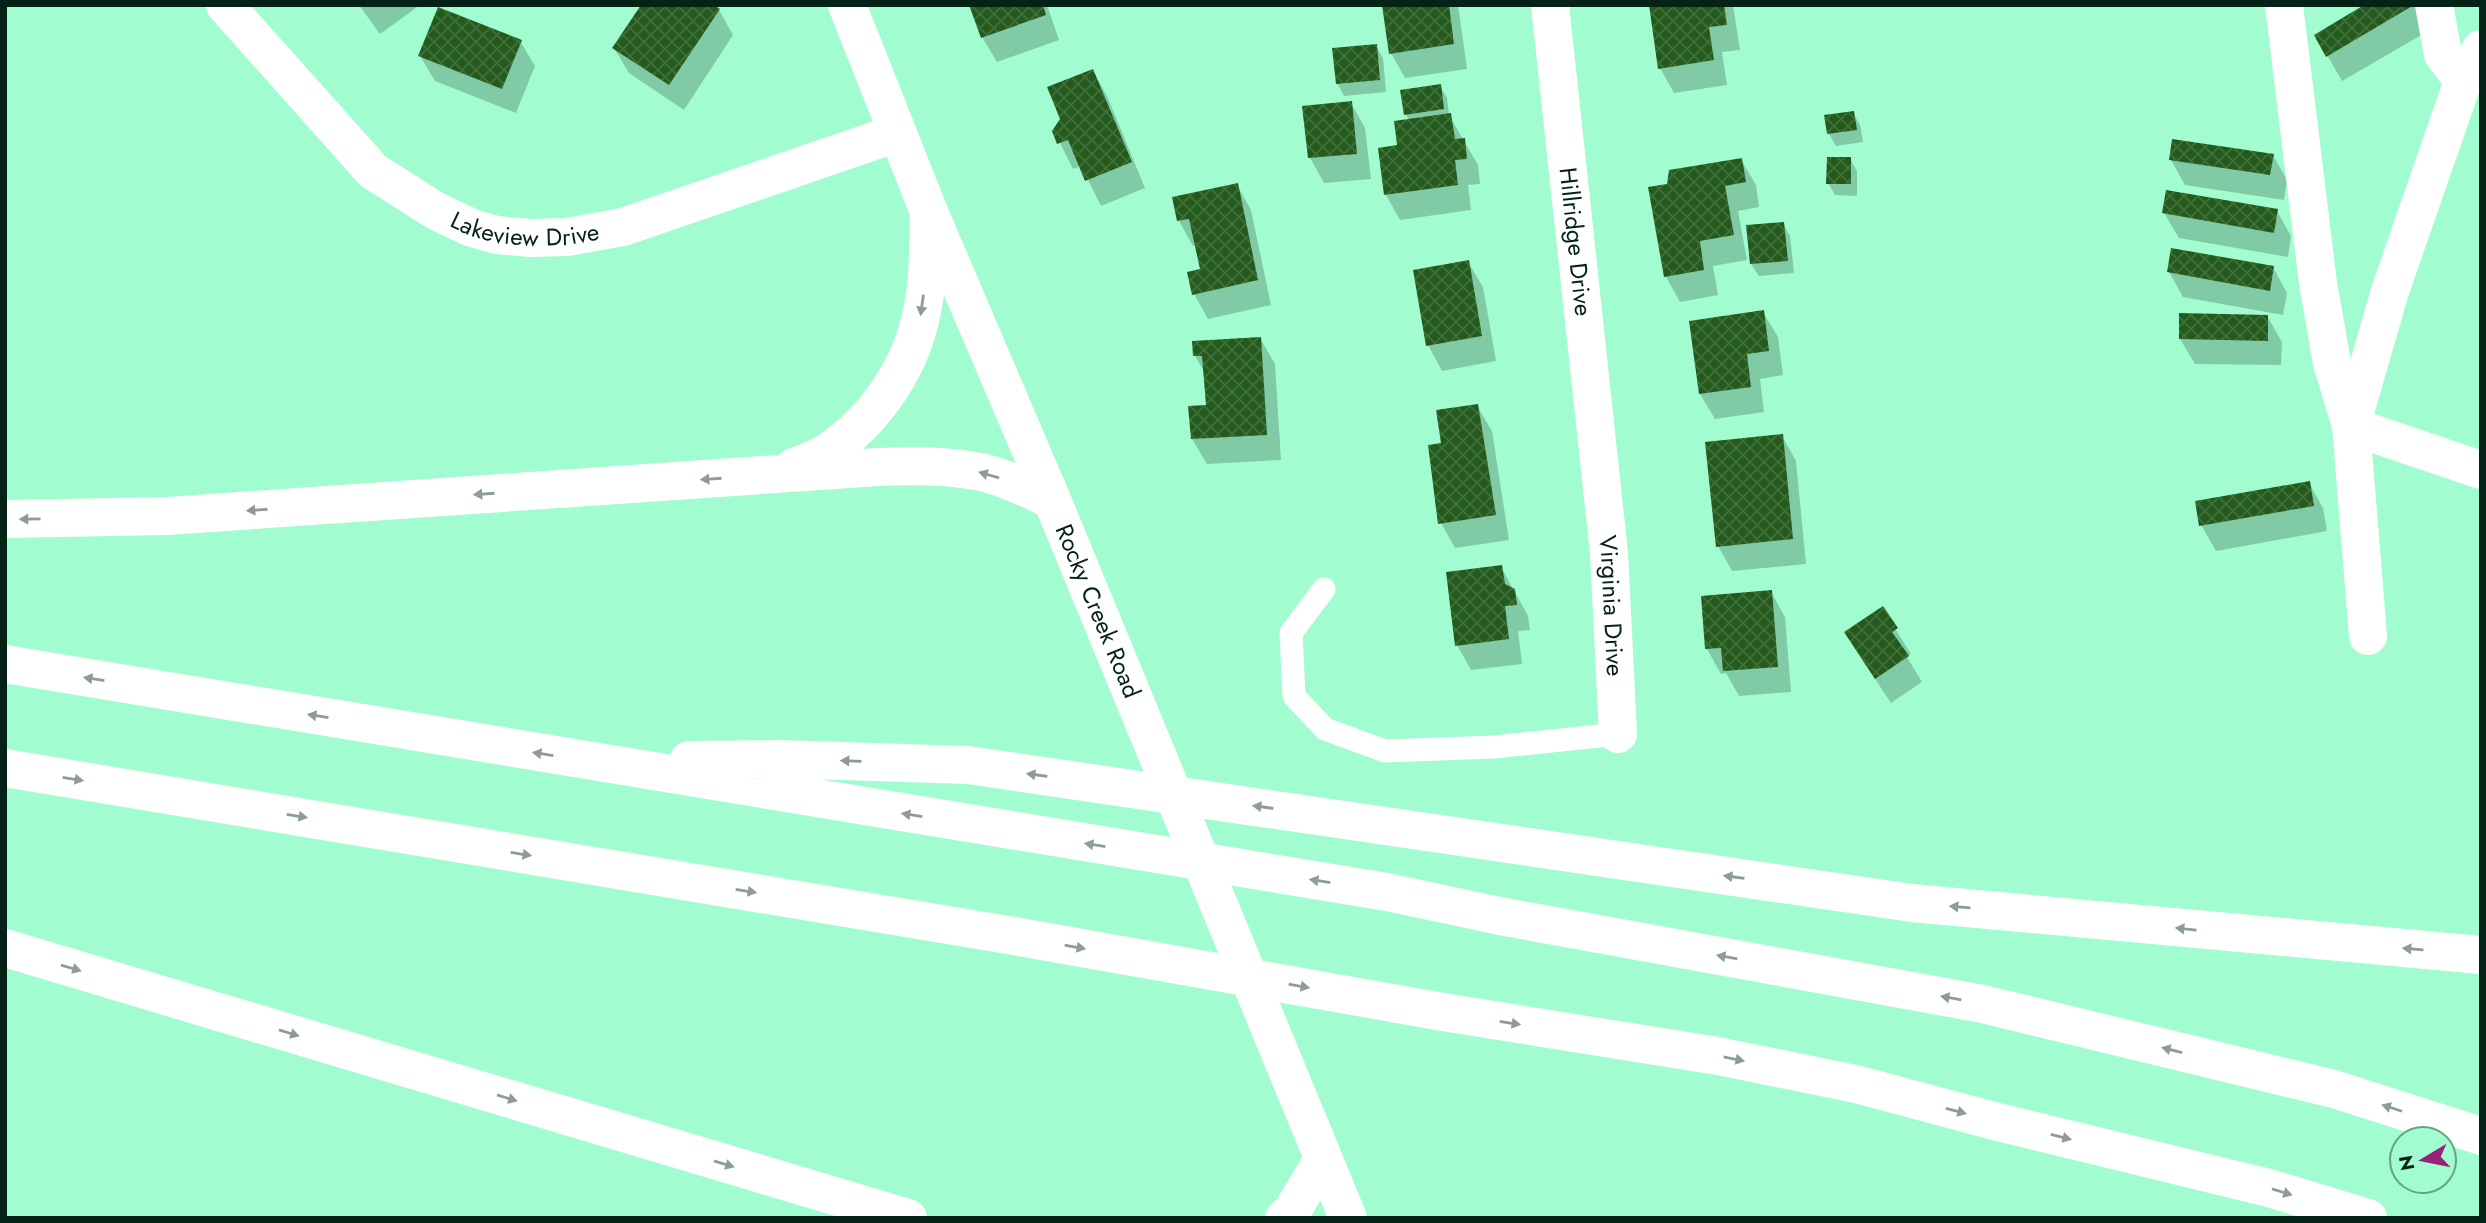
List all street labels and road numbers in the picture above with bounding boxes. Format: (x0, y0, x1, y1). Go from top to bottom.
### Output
street label: Hillridge Drive (1551, 165, 1601, 318)
street label: Lakeview Drive (445, 202, 602, 256)
street label: Rocky Creek Road (1047, 519, 1150, 703)
street label: Virginia Drive (1590, 534, 1633, 677)

